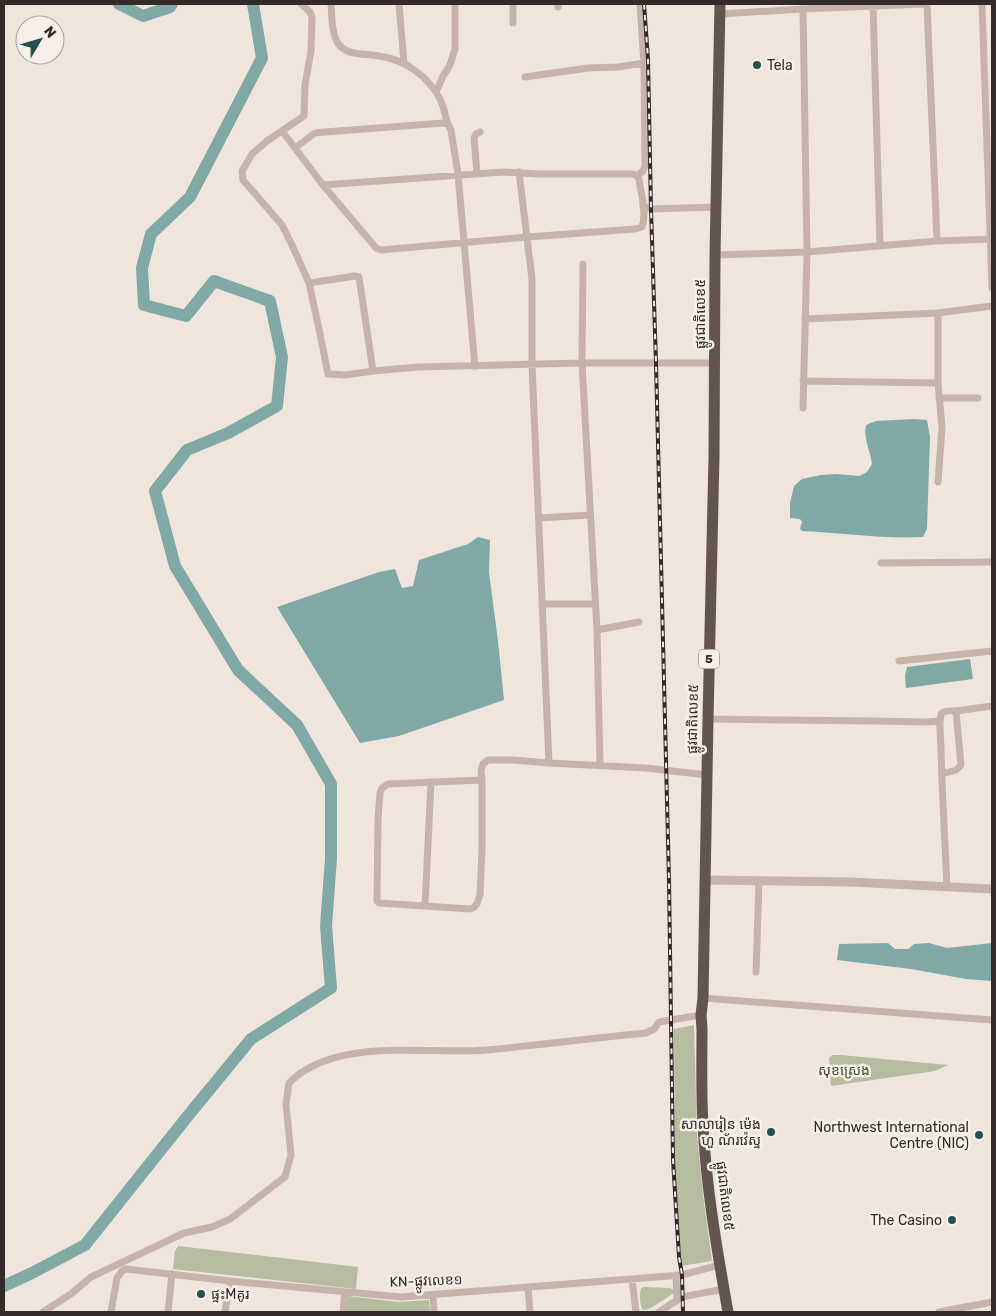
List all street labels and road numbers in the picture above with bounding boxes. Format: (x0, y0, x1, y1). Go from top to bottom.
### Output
street label: ផ្លូវជាតិលេខ៥ (692, 279, 712, 349)
road number: 5 (699, 650, 719, 669)
street label: ផ្លូវជាតិលេខ៥ (684, 684, 705, 754)
street label: ផ្លូវជាតិលេខ៥ (709, 1160, 738, 1232)
street label: KN-ផ្លូវលេខ១ (389, 1271, 463, 1294)

